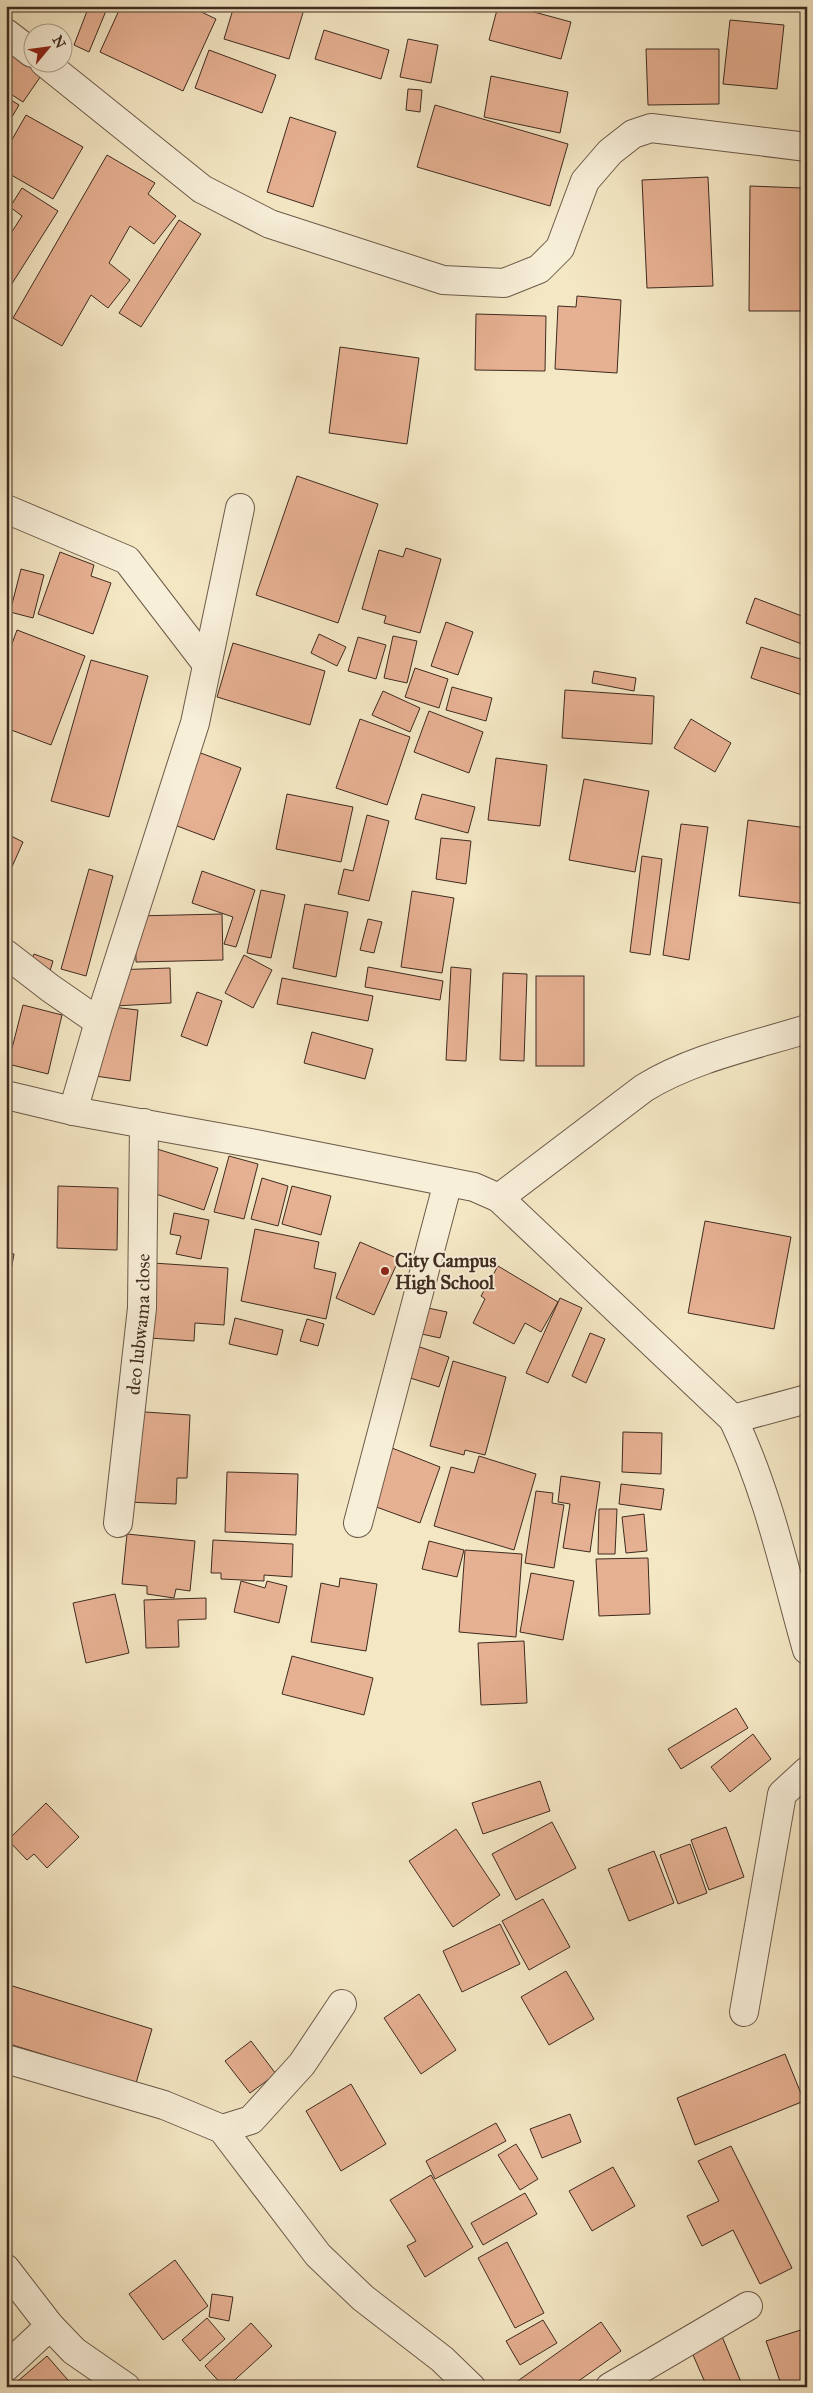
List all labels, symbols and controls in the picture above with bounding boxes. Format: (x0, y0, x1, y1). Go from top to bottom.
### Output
north arrow (22, 22, 72, 72)
text: N (49, 33, 69, 51)
place label: City Campus High School (395, 1249, 496, 1295)
street label: deo lubwama close (121, 1253, 154, 1396)
marker: City Campus High School (379, 1265, 391, 1277)

